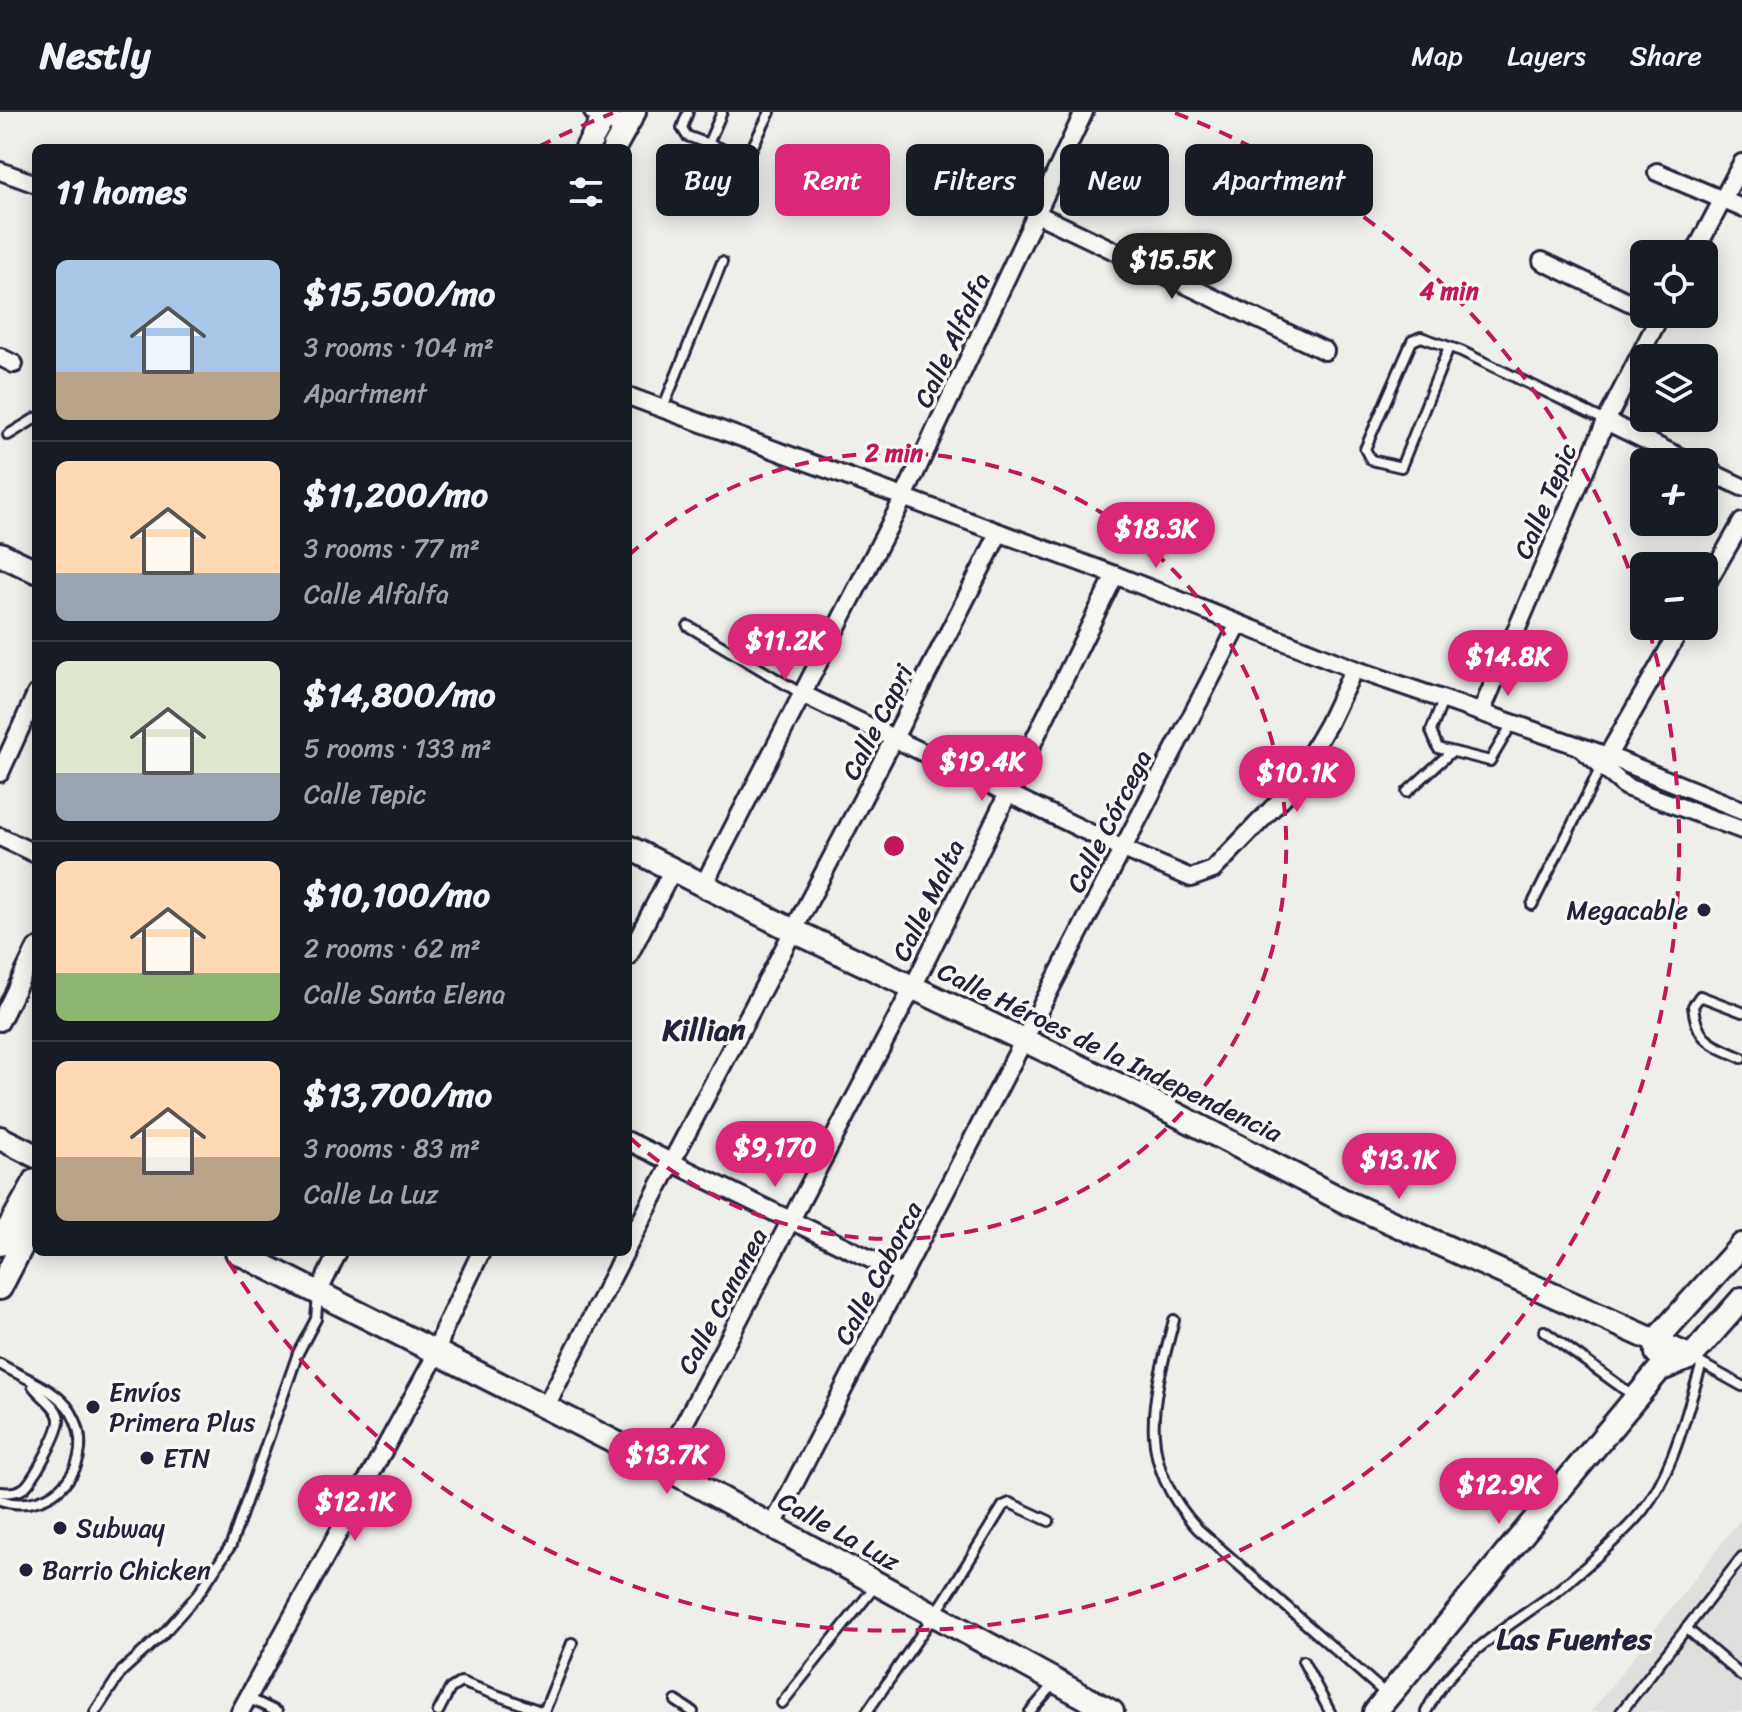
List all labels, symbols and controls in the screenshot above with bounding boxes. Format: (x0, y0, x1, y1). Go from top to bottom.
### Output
text: Nestly (40, 22, 151, 89)
text: Map (1411, 31, 1463, 80)
text: Layers (1507, 31, 1586, 80)
text: Share (1630, 31, 1702, 80)
chip: Buy (656, 144, 759, 216)
chip: Rent (775, 144, 890, 216)
chip: Filters (906, 144, 1044, 216)
chip: New (1060, 144, 1169, 216)
chip: Apartment (1185, 144, 1373, 216)
text: 11 homes (56, 162, 187, 222)
icon: filters (564, 170, 608, 214)
pin: $15.5K (1107, 233, 1237, 301)
text: $15.5K (1130, 236, 1214, 282)
map controls (1630, 240, 1718, 640)
button: locate (1630, 240, 1718, 328)
text: $15,500/mo (304, 264, 495, 324)
street label: Calle Alfalfa (901, 265, 1003, 415)
text: 4 min (1419, 270, 1479, 312)
icon: home (120, 292, 216, 388)
text: 3 rooms · 104 m² (304, 324, 494, 370)
button: layers (1630, 344, 1718, 432)
text: Apartment (304, 370, 427, 416)
text: 2 min (864, 432, 923, 474)
street label: Calle Tepic (1500, 436, 1590, 566)
button: + (1630, 448, 1718, 536)
text: $11,200/mo (304, 465, 488, 525)
icon: home (120, 493, 216, 589)
pin: $18.3K (1091, 502, 1221, 570)
text: $18.3K (1115, 505, 1197, 551)
text: 3 rooms · 77 m² (304, 525, 480, 571)
button: − (1630, 552, 1718, 640)
text: Calle Alfalfa (304, 571, 449, 617)
pin: $11.2K (720, 614, 850, 682)
text: $11.2K (746, 617, 824, 663)
pin: $14.8K (1443, 630, 1573, 698)
text: $14.8K (1466, 633, 1550, 679)
street label: Calle Capri (828, 655, 926, 788)
text: $14,800/mo (304, 665, 496, 725)
icon: home (120, 693, 216, 789)
text: 5 rooms · 133 m² (304, 725, 492, 771)
pin: $19.4K (917, 735, 1047, 803)
text: $19.4K (940, 738, 1024, 784)
street label: Calle Córcega (1053, 741, 1165, 901)
pin: $10.1K (1232, 746, 1362, 814)
text: $10.1K (1257, 749, 1337, 795)
text: Calle Tepic (304, 771, 426, 817)
street label: Calle Malta (879, 831, 977, 969)
centre of rings (880, 832, 908, 860)
text: $10,100/mo (304, 865, 490, 925)
place label: Megacable (1567, 887, 1688, 933)
icon: home (120, 893, 216, 989)
marker: Megacable (1695, 901, 1713, 919)
text: 2 rooms · 62 m² (304, 925, 481, 971)
street label: Calle Héroes de la Independencia (930, 948, 1291, 1156)
text: Calle Santa Elena (304, 971, 505, 1017)
district label: Killian (661, 1003, 746, 1057)
text: $13,700/mo (304, 1065, 492, 1125)
icon: home (120, 1093, 216, 1189)
pin: $9,170 (710, 1121, 840, 1189)
text: $9,170 (734, 1124, 816, 1170)
text: 3 rooms · 83 m² (304, 1125, 480, 1171)
pin: $13.1K (1334, 1133, 1464, 1201)
text: $13.1K (1360, 1136, 1438, 1182)
text: Calle La Luz (304, 1171, 438, 1217)
street label: Calle Caborca (821, 1192, 936, 1353)
street label: Calle Cananea (664, 1219, 780, 1383)
place label: Envíos Primera Plus (109, 1369, 256, 1445)
marker: Envíos Primera Plus (84, 1398, 102, 1416)
pin: $13.7K (602, 1428, 732, 1496)
text: $13.7K (626, 1431, 708, 1477)
place label: ETN (163, 1435, 210, 1481)
marker: ETN (138, 1449, 156, 1467)
pin: $12.9K (1434, 1458, 1564, 1526)
text: $12.9K (1457, 1461, 1541, 1507)
pin: $12.1K (290, 1475, 420, 1543)
text: $12.1K (316, 1478, 394, 1524)
street label: Calle La Luz (769, 1478, 909, 1584)
place label: Subway (76, 1505, 166, 1551)
marker: Subway (51, 1519, 69, 1537)
place label: Barrio Chicken (42, 1547, 211, 1593)
marker: Barrio Chicken (17, 1561, 35, 1579)
district label: Las Fuentes (1497, 1612, 1653, 1666)

